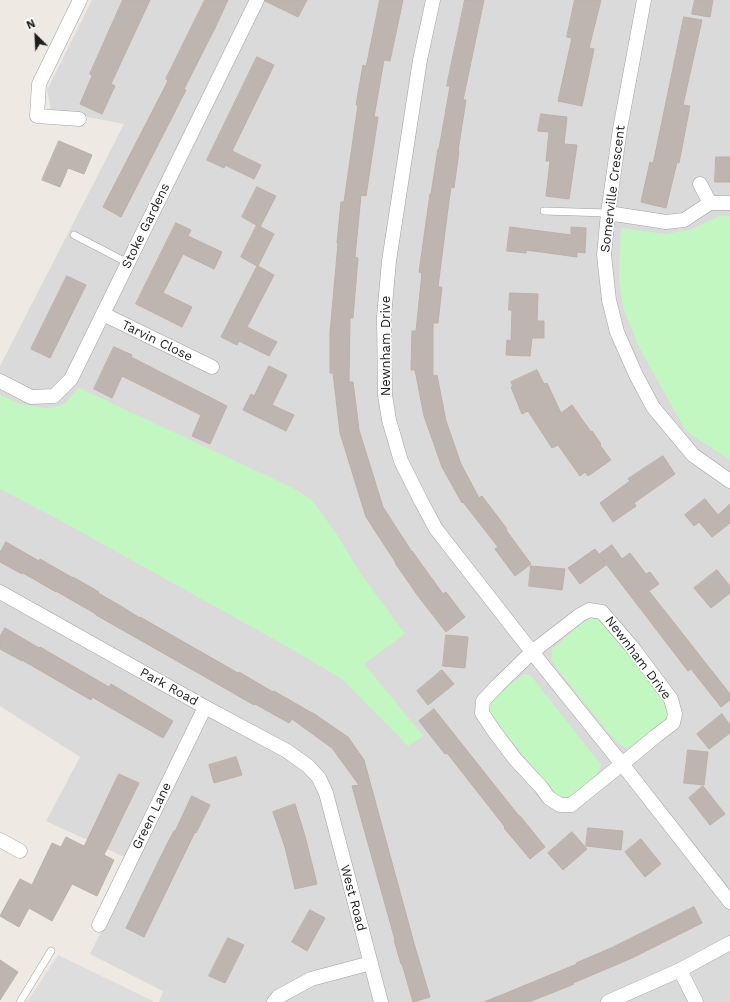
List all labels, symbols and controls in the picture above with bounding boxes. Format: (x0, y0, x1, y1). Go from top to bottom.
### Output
north arrow (16, 16, 56, 56)
text: N (25, 17, 37, 32)
street label: Somerville Crescent (597, 125, 629, 253)
street label: Stoke Gardens (119, 181, 173, 271)
street label: Newnham Drive (378, 296, 394, 396)
street label: Tarvin Close (119, 317, 195, 365)
street label: Newnham Drive (602, 613, 674, 703)
street label: Park Road (137, 665, 201, 709)
street label: Green Lane (129, 780, 175, 852)
street label: West Road (337, 863, 369, 933)

